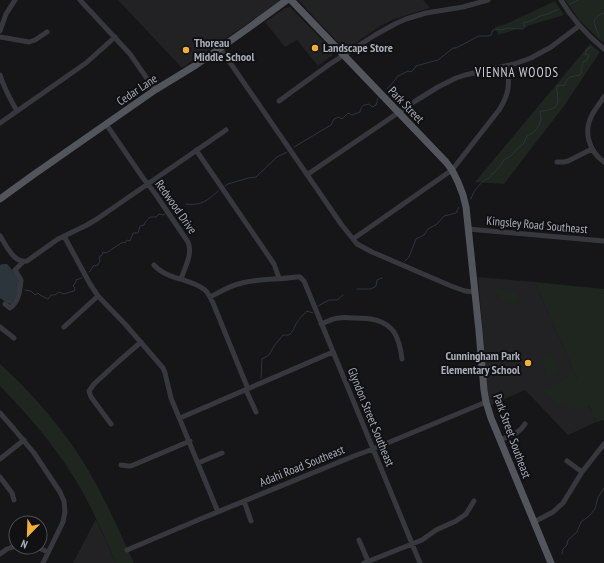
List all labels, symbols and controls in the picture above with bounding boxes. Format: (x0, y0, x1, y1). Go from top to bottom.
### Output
place label: Thoreau Middle School (194, 35, 254, 64)
place label: Landscape Store (323, 40, 393, 55)
marker: Landscape Store (310, 43, 320, 53)
marker: Thoreau Middle School (181, 45, 191, 55)
district label: VIENNA WOODS (474, 64, 559, 81)
street label: Cedar Lane (114, 71, 160, 109)
street label: Park Street (385, 83, 428, 127)
street label: Redwood Drive (152, 177, 200, 237)
street label: Kingsley Road Southeast (486, 213, 589, 236)
place label: Cunningham Park Elementary School (441, 348, 520, 377)
marker: Cunningham Park Elementary School (523, 358, 533, 368)
street label: Glyndon Street Southeast (345, 365, 398, 469)
street label: Park Street Southeast (490, 392, 535, 481)
street label: Adahi Road Southeast (257, 441, 347, 489)
north arrow (8, 515, 48, 555)
text: N (19, 537, 30, 552)

